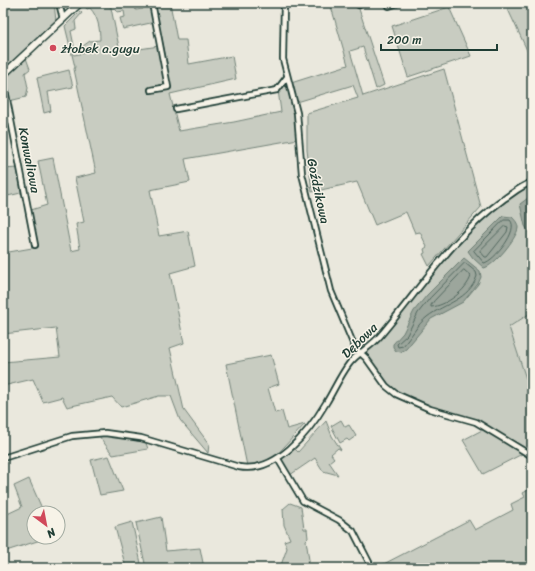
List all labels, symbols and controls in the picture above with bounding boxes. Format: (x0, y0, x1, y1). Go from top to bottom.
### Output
scale bar (381, 26, 497, 52)
text: 200 m (387, 29, 421, 51)
place label: żłobek a.gugu (60, 37, 140, 60)
marker: żłobek a.gugu (48, 43, 58, 53)
street label: Konwaliowa (12, 125, 47, 195)
street label: Goździkowa (300, 156, 337, 226)
street label: Dębowa (336, 317, 383, 364)
north arrow (26, 505, 66, 545)
text: N (42, 522, 60, 543)

